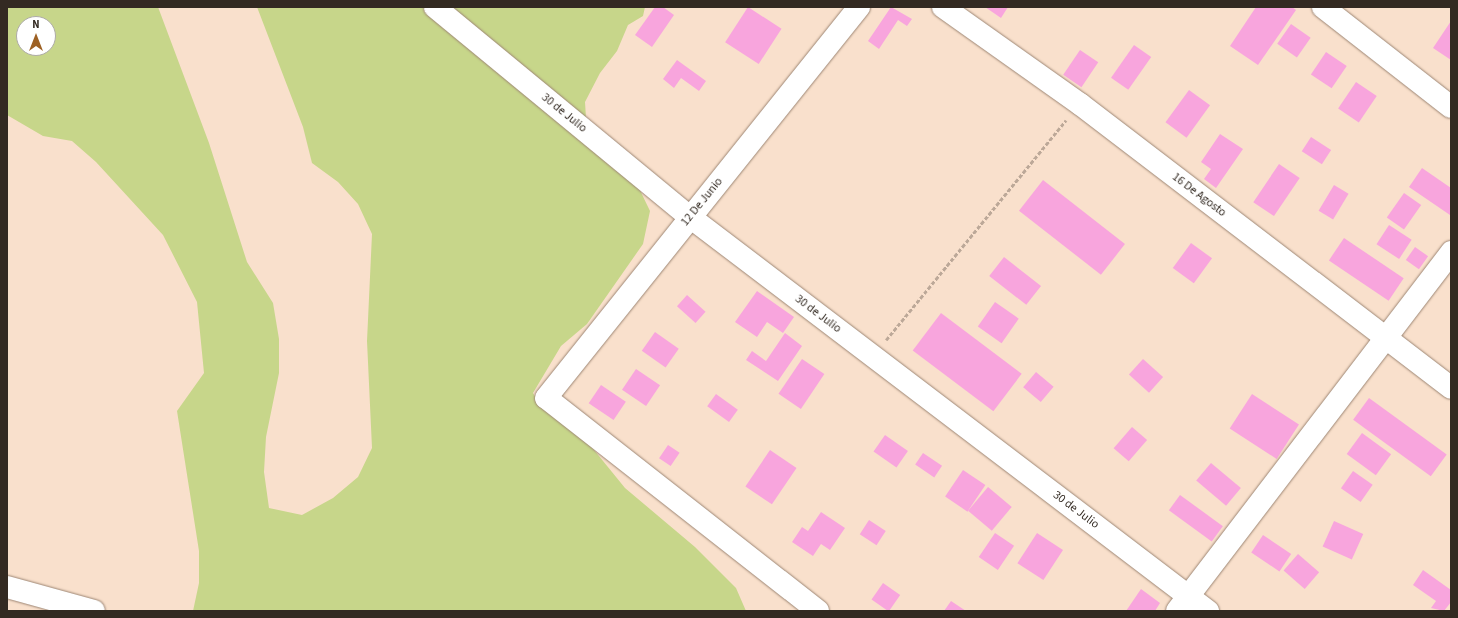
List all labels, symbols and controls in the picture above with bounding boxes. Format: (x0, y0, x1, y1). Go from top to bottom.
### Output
north arrow (16, 16, 56, 56)
text: N (32, 17, 40, 32)
street label: 30 de Julio (538, 90, 590, 136)
street label: 16 De Agosto (1169, 170, 1229, 220)
street label: 12 De Junio (678, 175, 726, 229)
street label: 30 de Julio (792, 292, 844, 336)
street label: 30 de Julio (1050, 488, 1102, 532)

